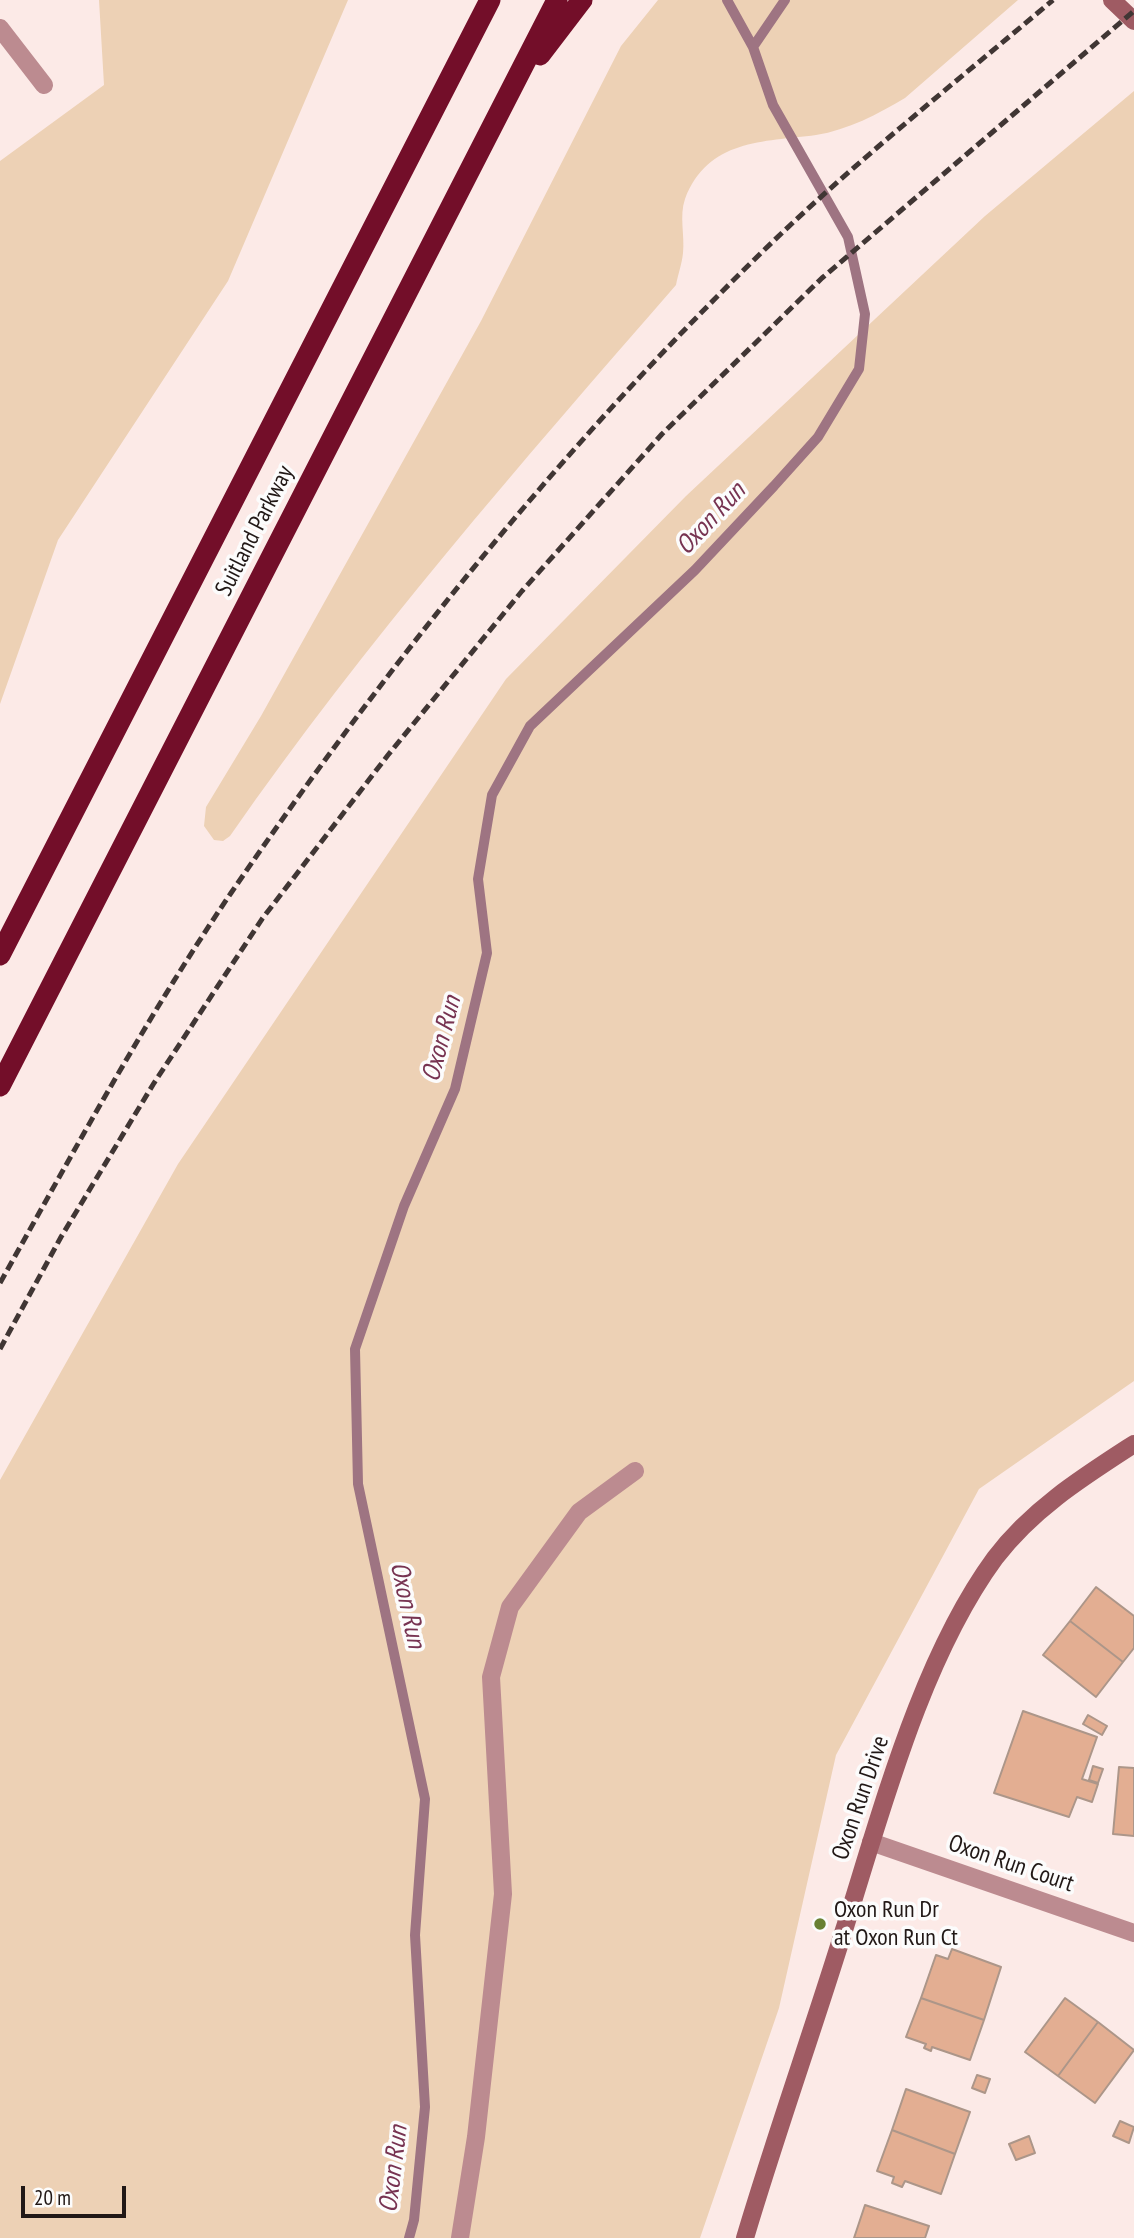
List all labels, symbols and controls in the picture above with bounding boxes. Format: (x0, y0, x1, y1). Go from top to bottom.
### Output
street label: Suitland Parkway (210, 461, 300, 601)
water label: Oxon Run (670, 476, 752, 562)
water label: Oxon Run (416, 993, 468, 1085)
water label: Oxon Run (383, 1559, 431, 1651)
street label: Oxon Run Drive (826, 1732, 896, 1864)
street label: Oxon Run Court (945, 1829, 1077, 1899)
place label: Oxon Run Dr at Oxon Run Ct (834, 1896, 958, 1952)
marker: Oxon Run Dr at Oxon Run Ct (812, 1916, 828, 1932)
water label: Oxon Run (373, 2124, 415, 2214)
scale bar (24, 2172, 130, 2216)
text: 20 m (34, 2184, 71, 2211)

